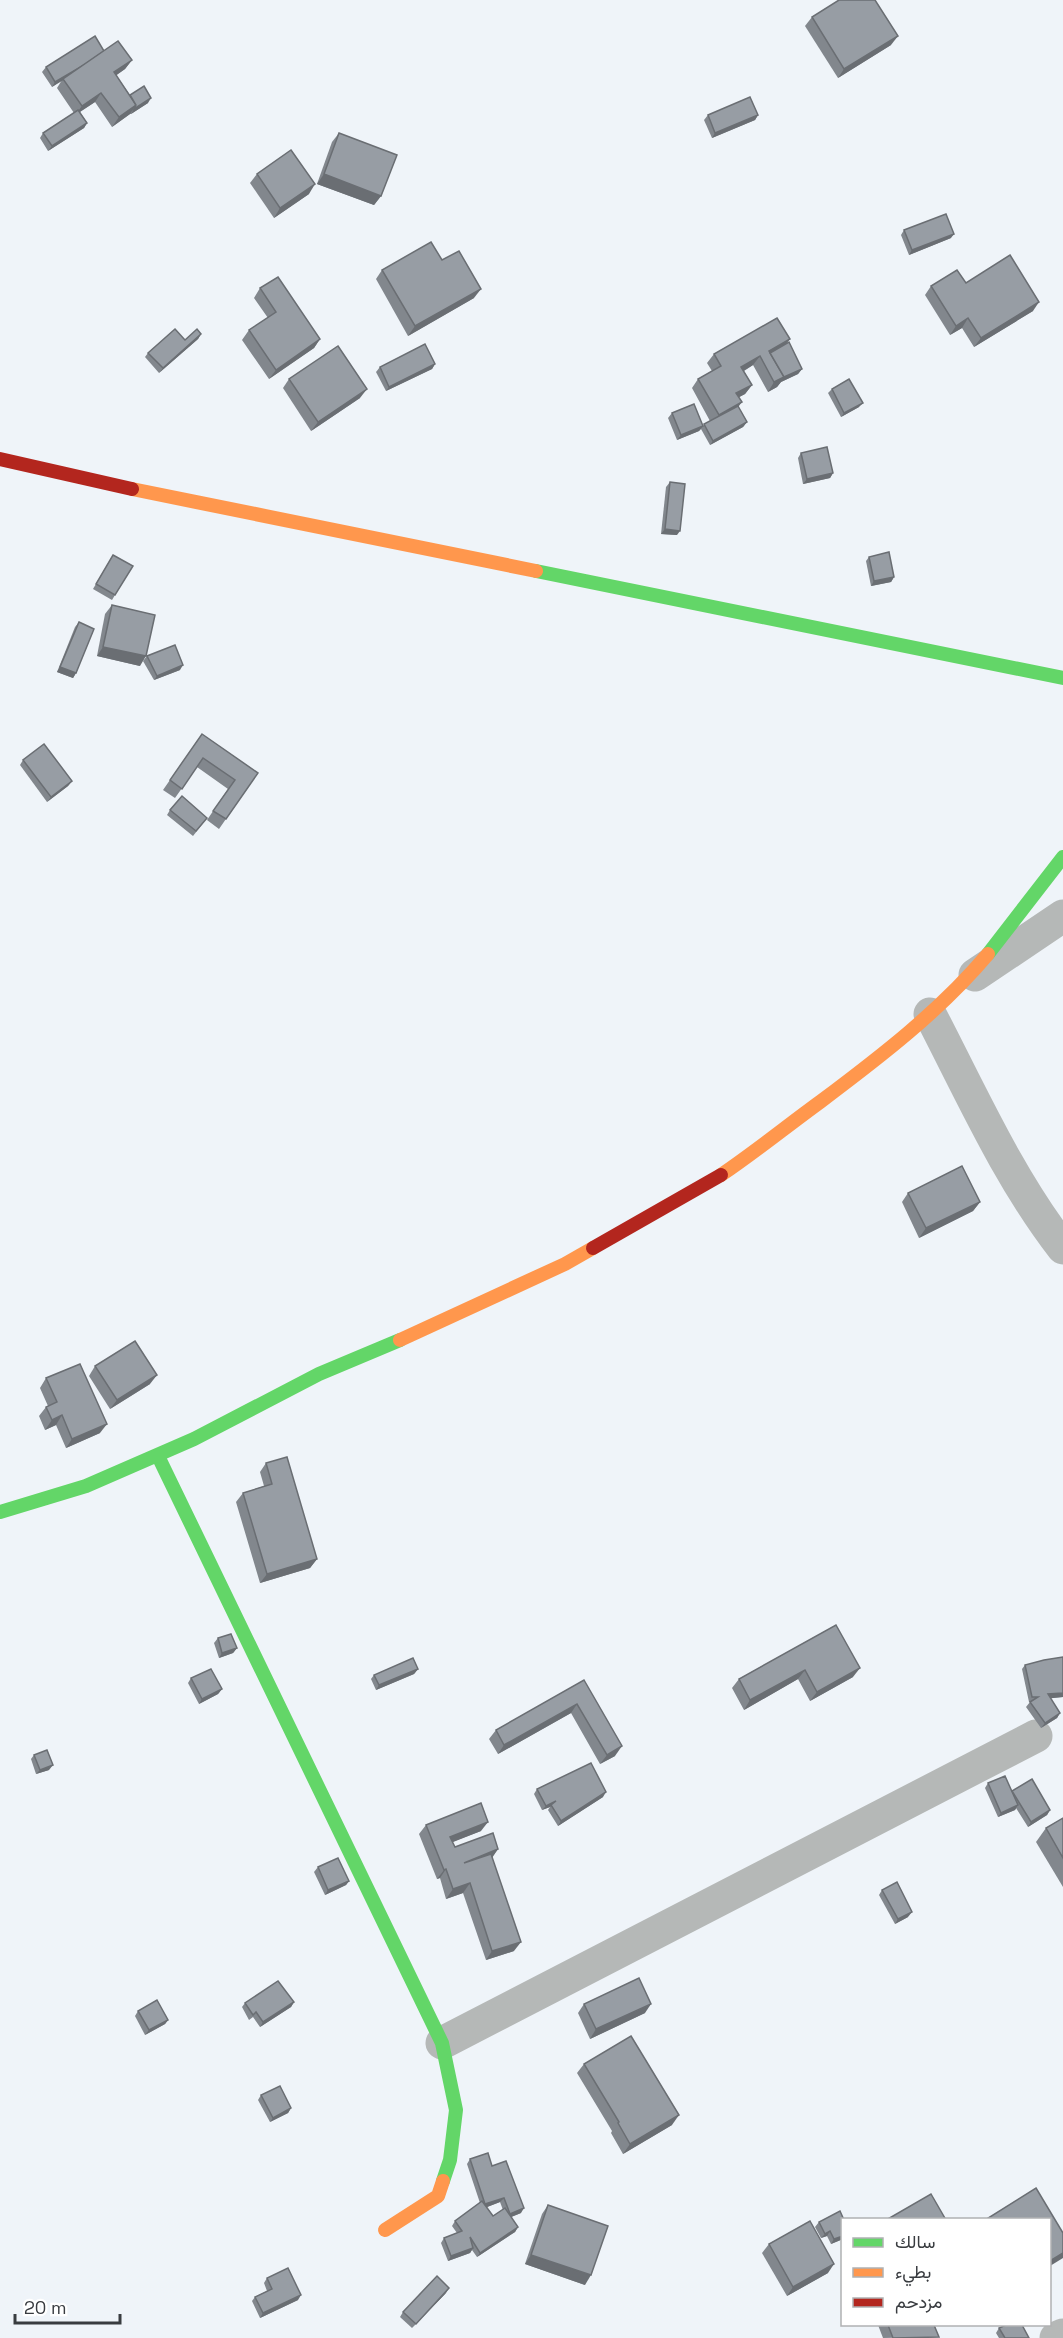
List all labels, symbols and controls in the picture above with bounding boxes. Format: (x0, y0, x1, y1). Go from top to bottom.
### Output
legend (841, 2218, 1051, 2326)
text: سالك (895, 2230, 935, 2253)
text: بطيء (895, 2260, 931, 2287)
scale bar (15, 2287, 120, 2325)
text: مزدحم (895, 2290, 942, 2314)
text: 20 m (24, 2296, 67, 2319)

